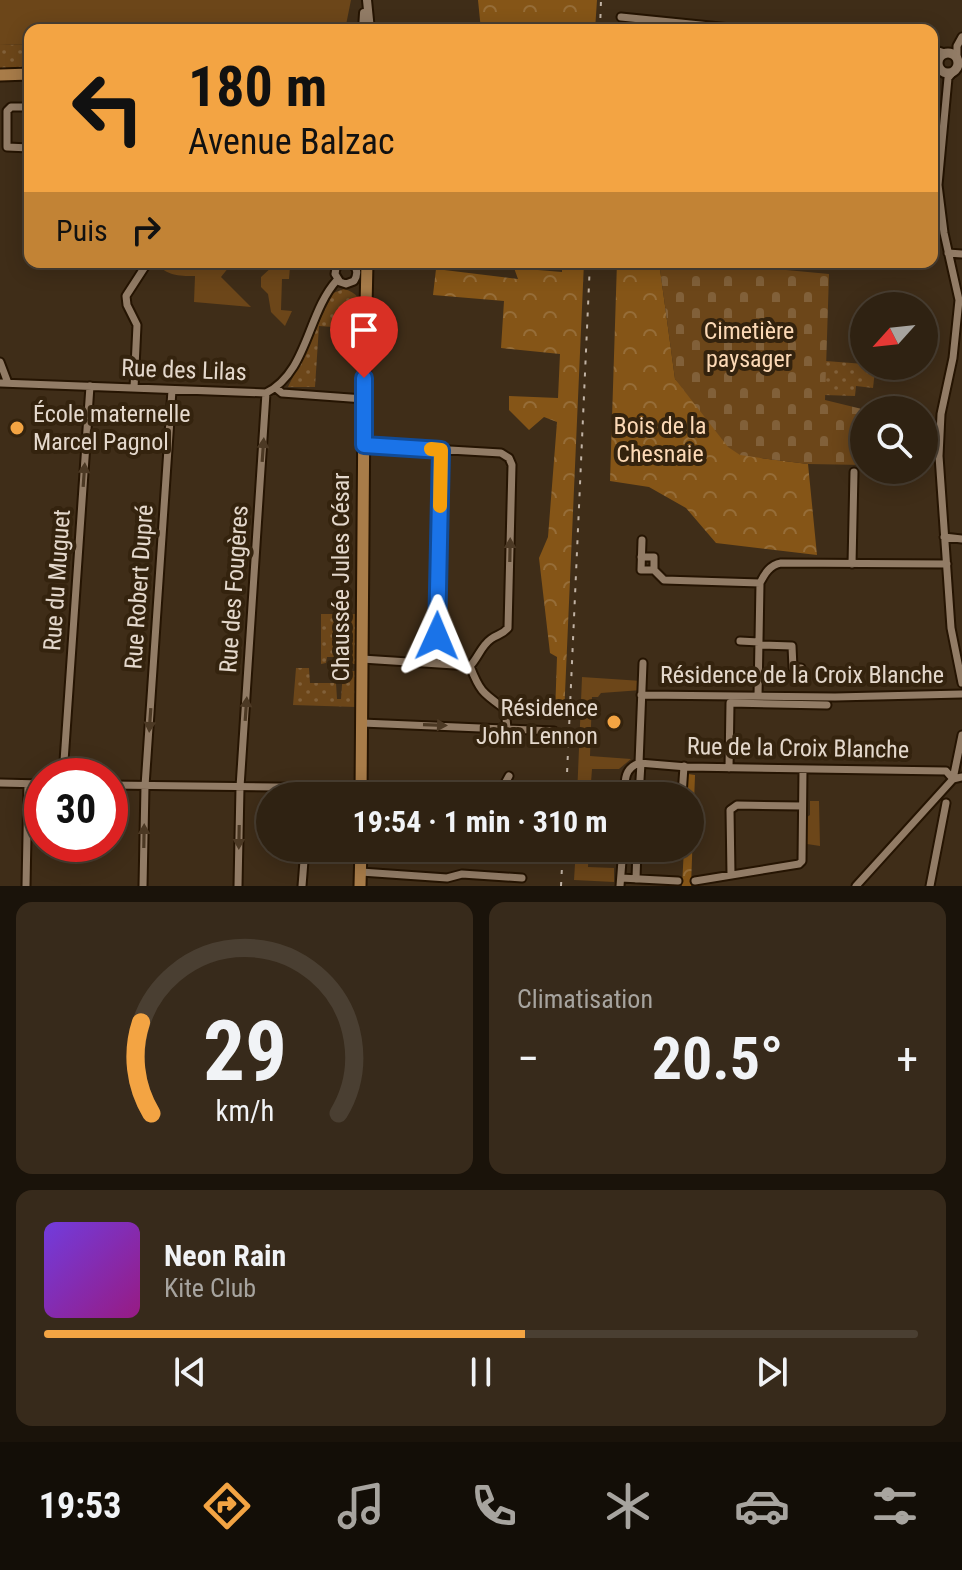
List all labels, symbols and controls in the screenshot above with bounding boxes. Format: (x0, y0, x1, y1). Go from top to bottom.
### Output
text: 180 m (188, 54, 327, 120)
icon: left (56, 56, 160, 160)
text: Avenue Balzac (188, 121, 395, 163)
icon: right (124, 208, 168, 252)
text: Puis (56, 213, 108, 248)
north arrow (850, 292, 938, 380)
map controls (850, 292, 938, 484)
pin (330, 296, 398, 378)
icon: arrive (342, 308, 386, 352)
park label: Cimetière paysager (704, 317, 794, 373)
street label: Rue des Lilas (121, 354, 247, 386)
button: search (850, 396, 938, 484)
place label: École maternelle Marcel Pagnol (33, 400, 190, 456)
park label: Bois de la Chesnaie (614, 412, 706, 468)
marker: École maternelle Marcel Pagnol (8, 419, 26, 437)
one-way arrow (257, 437, 270, 462)
one-way arrow (78, 462, 91, 487)
street label: Chaussée Jules César (327, 472, 355, 682)
street label: Rue Robert Dupré (119, 504, 159, 670)
street label: Rue des Fougères (214, 504, 254, 674)
street label: Rue du Muguet (38, 508, 76, 652)
one-way arrow (504, 537, 516, 562)
position arrow (395, 594, 479, 678)
street label: Résidence de la Croix Blanche (660, 661, 944, 689)
place label: Résidence John Lennon (476, 694, 598, 750)
one-way arrow (240, 696, 253, 721)
one-way arrow (143, 708, 156, 733)
marker: Résidence John Lennon (605, 713, 623, 731)
one-way arrow (423, 719, 448, 732)
street label: Rue de la Croix Blanche (687, 732, 909, 764)
speed limit sign: 30 (24, 758, 128, 862)
text: 19:54 · 1 min · 310 m (353, 804, 607, 839)
one-way arrow (138, 823, 150, 848)
one-way arrow (233, 825, 246, 850)
text: Climatisation (517, 984, 653, 1014)
text: 29 (202, 1003, 287, 1100)
text: 20.5° (652, 1023, 783, 1094)
text: − (517, 1033, 539, 1085)
text: + (896, 1033, 918, 1085)
text: km/h (215, 1094, 274, 1128)
text: Neon Rain (164, 1238, 286, 1273)
text: Kite Club (164, 1273, 256, 1303)
icon: previous (168, 1350, 212, 1394)
icon: pause (459, 1350, 503, 1394)
icon: next (750, 1350, 794, 1394)
icon: directions (199, 1478, 255, 1534)
icon: music (333, 1478, 389, 1534)
icon: phone (466, 1478, 522, 1534)
icon: climate (600, 1478, 656, 1534)
icon: car (734, 1478, 790, 1534)
icon: filters (867, 1478, 923, 1534)
text: 19:53 (39, 1485, 121, 1527)

